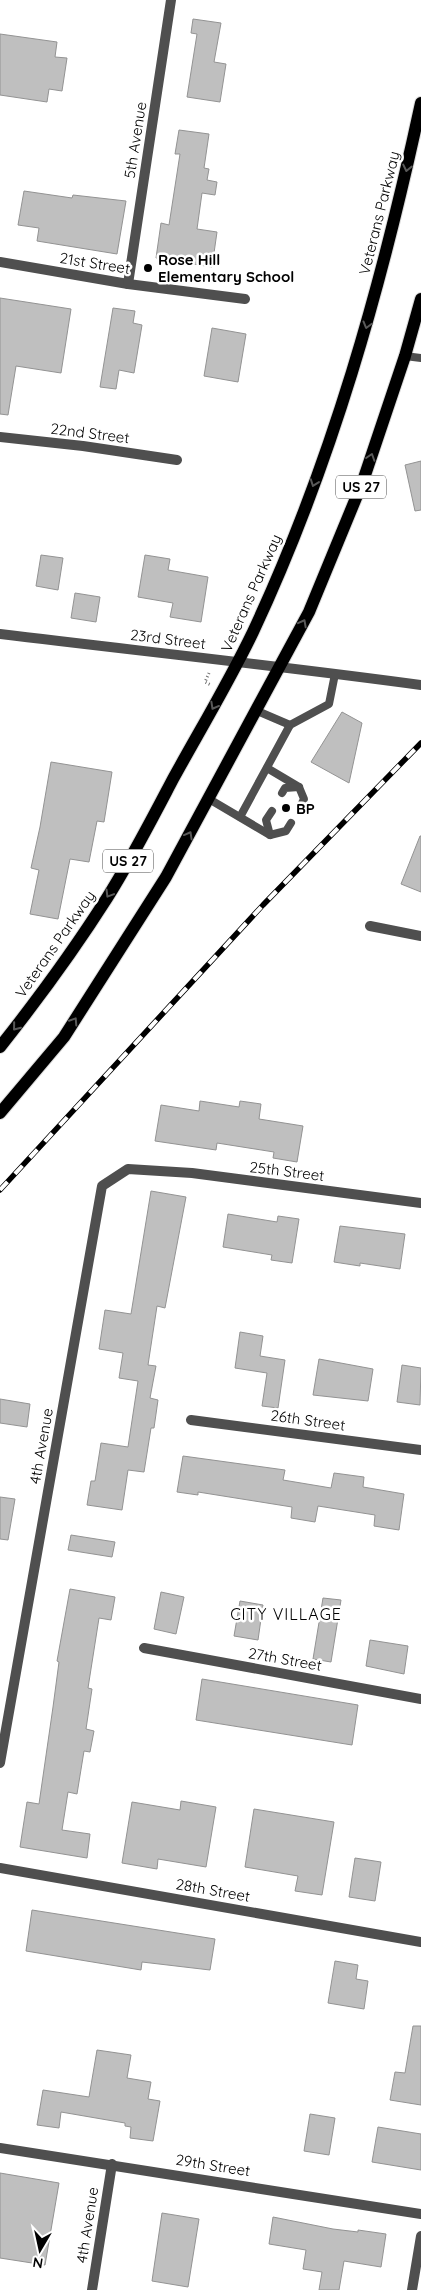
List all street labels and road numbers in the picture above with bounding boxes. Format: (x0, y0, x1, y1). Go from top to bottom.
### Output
street label: 5th Avenue (120, 100, 150, 180)
street label: Veterans Parkway (354, 149, 404, 277)
street label: 21st Street (58, 248, 132, 278)
street label: 22nd Street (49, 419, 131, 447)
road number: US 27 (336, 476, 386, 498)
street label: Veterans Parkway (217, 531, 285, 655)
street label: 23rd Street (129, 625, 207, 653)
road number: US 27 (103, 849, 153, 872)
street label: Veterans Parkway (11, 887, 99, 1001)
street label: 25th Street (249, 1157, 325, 1185)
street label: 26th Street (270, 1405, 346, 1435)
street label: 4th Avenue (25, 1406, 57, 1486)
street label: 27th Street (247, 1643, 323, 1675)
street label: 28th Street (174, 1874, 252, 1906)
street label: 29th Street (174, 2150, 252, 2180)
street label: 4th Avenue (72, 2186, 102, 2264)

